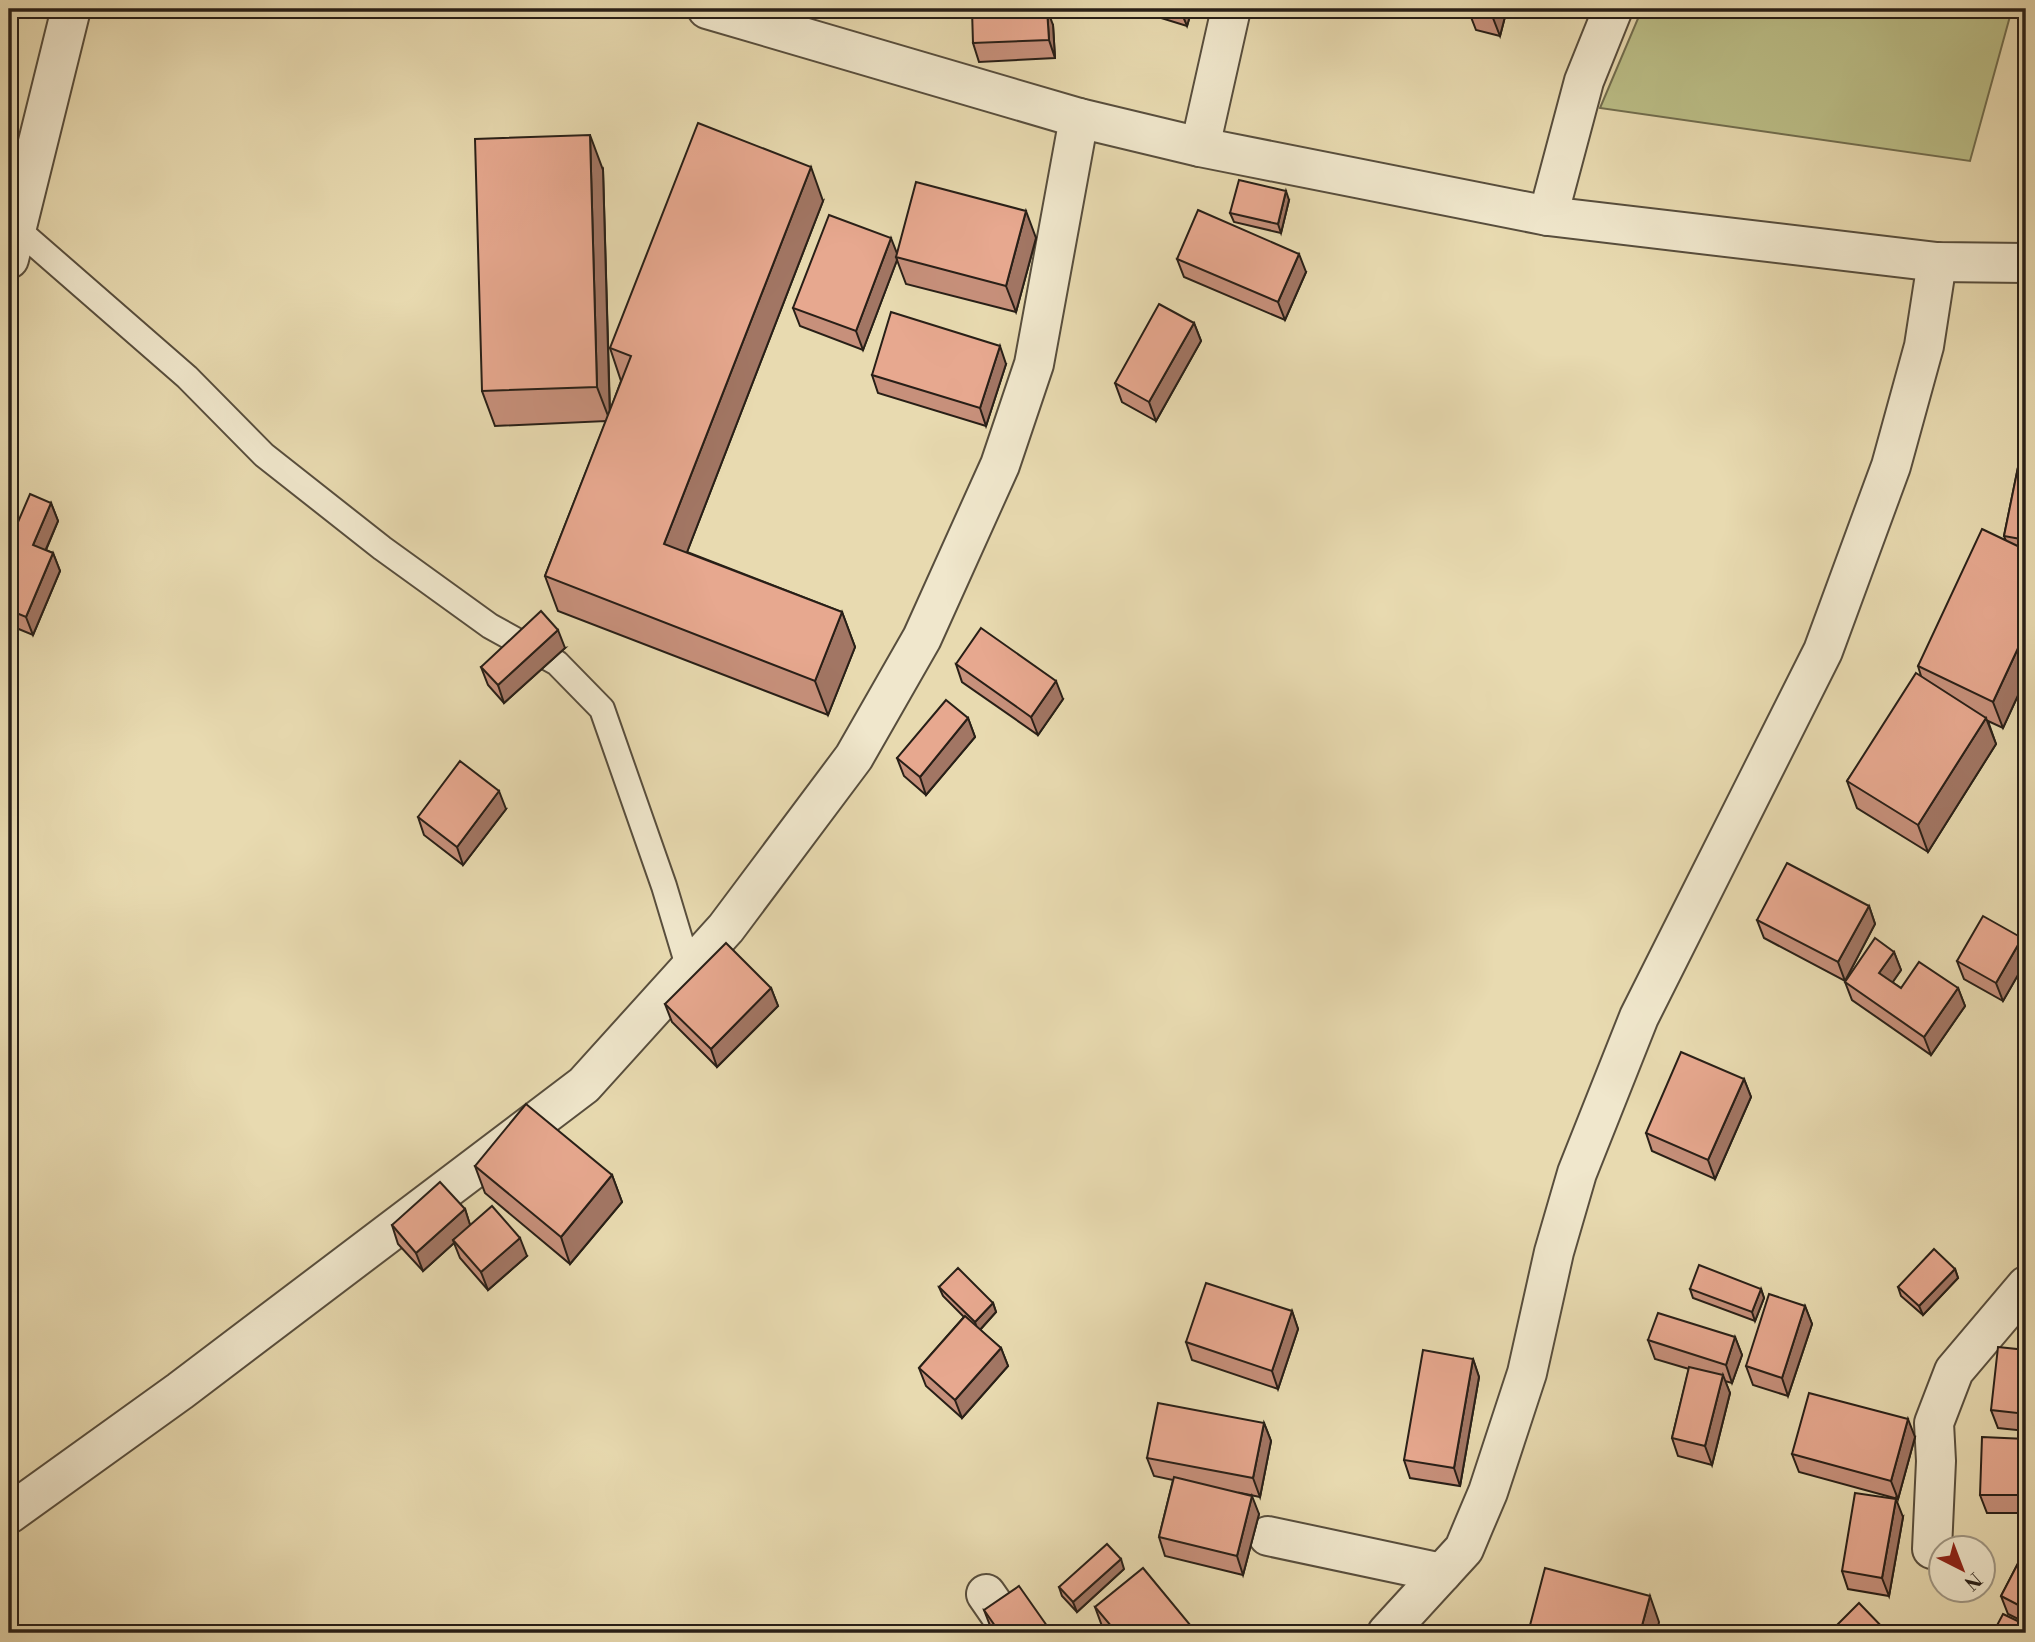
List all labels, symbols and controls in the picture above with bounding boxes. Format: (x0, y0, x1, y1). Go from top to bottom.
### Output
north arrow (1926, 1534, 1996, 1604)
text: N (1959, 1567, 1986, 1595)

